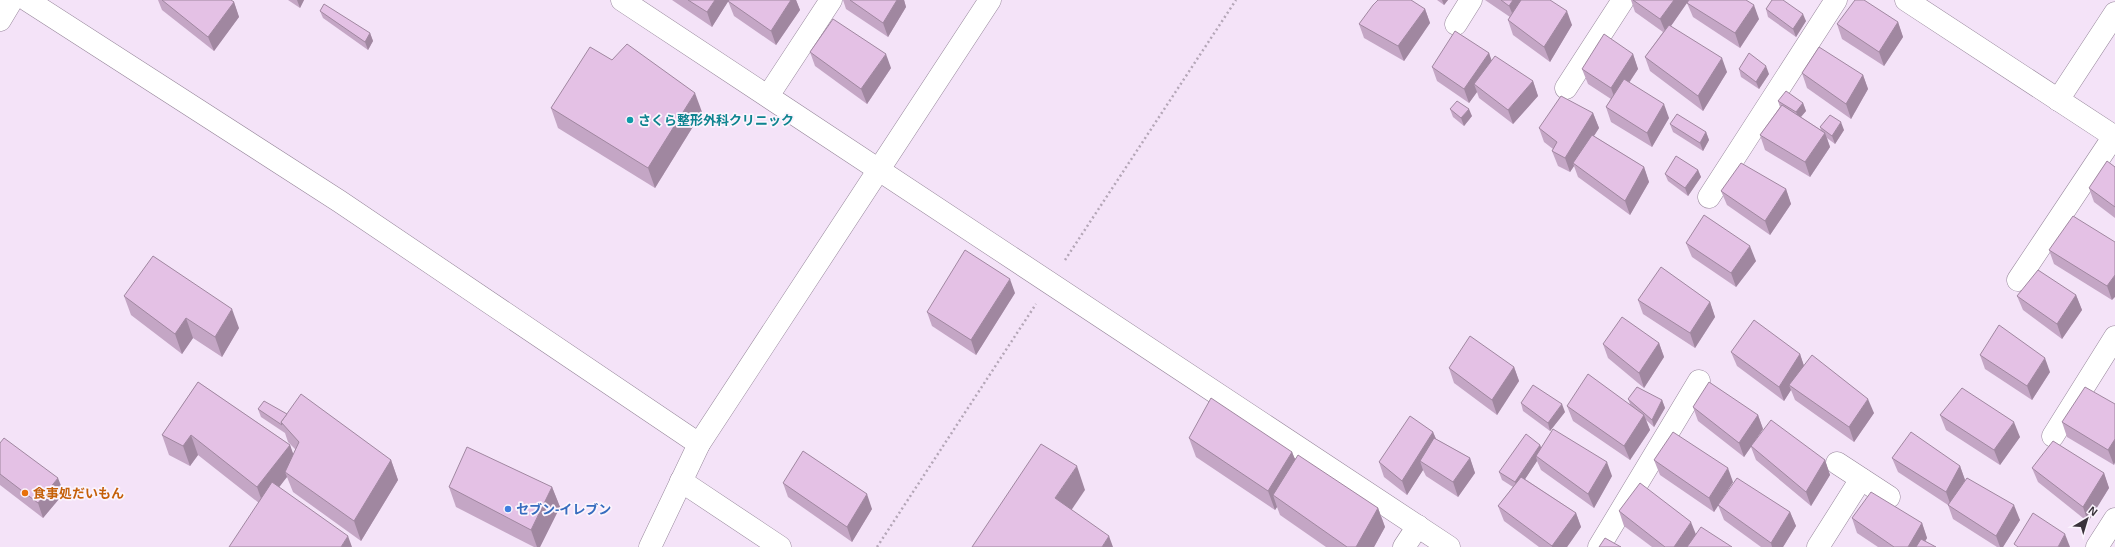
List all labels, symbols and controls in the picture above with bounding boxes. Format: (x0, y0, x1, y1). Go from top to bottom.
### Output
place label: さくら整形外科クリニック (638, 113, 794, 128)
marker: さくら整形外科クリニック (625, 115, 635, 125)
place label: 食事処だいもん (33, 486, 124, 501)
marker: 食事処だいもん (20, 488, 30, 498)
north arrow (2067, 499, 2107, 539)
place label: セブン-イレブン (516, 502, 611, 517)
marker: セブン-イレブン (503, 504, 513, 514)
text: N (2086, 504, 2100, 518)

